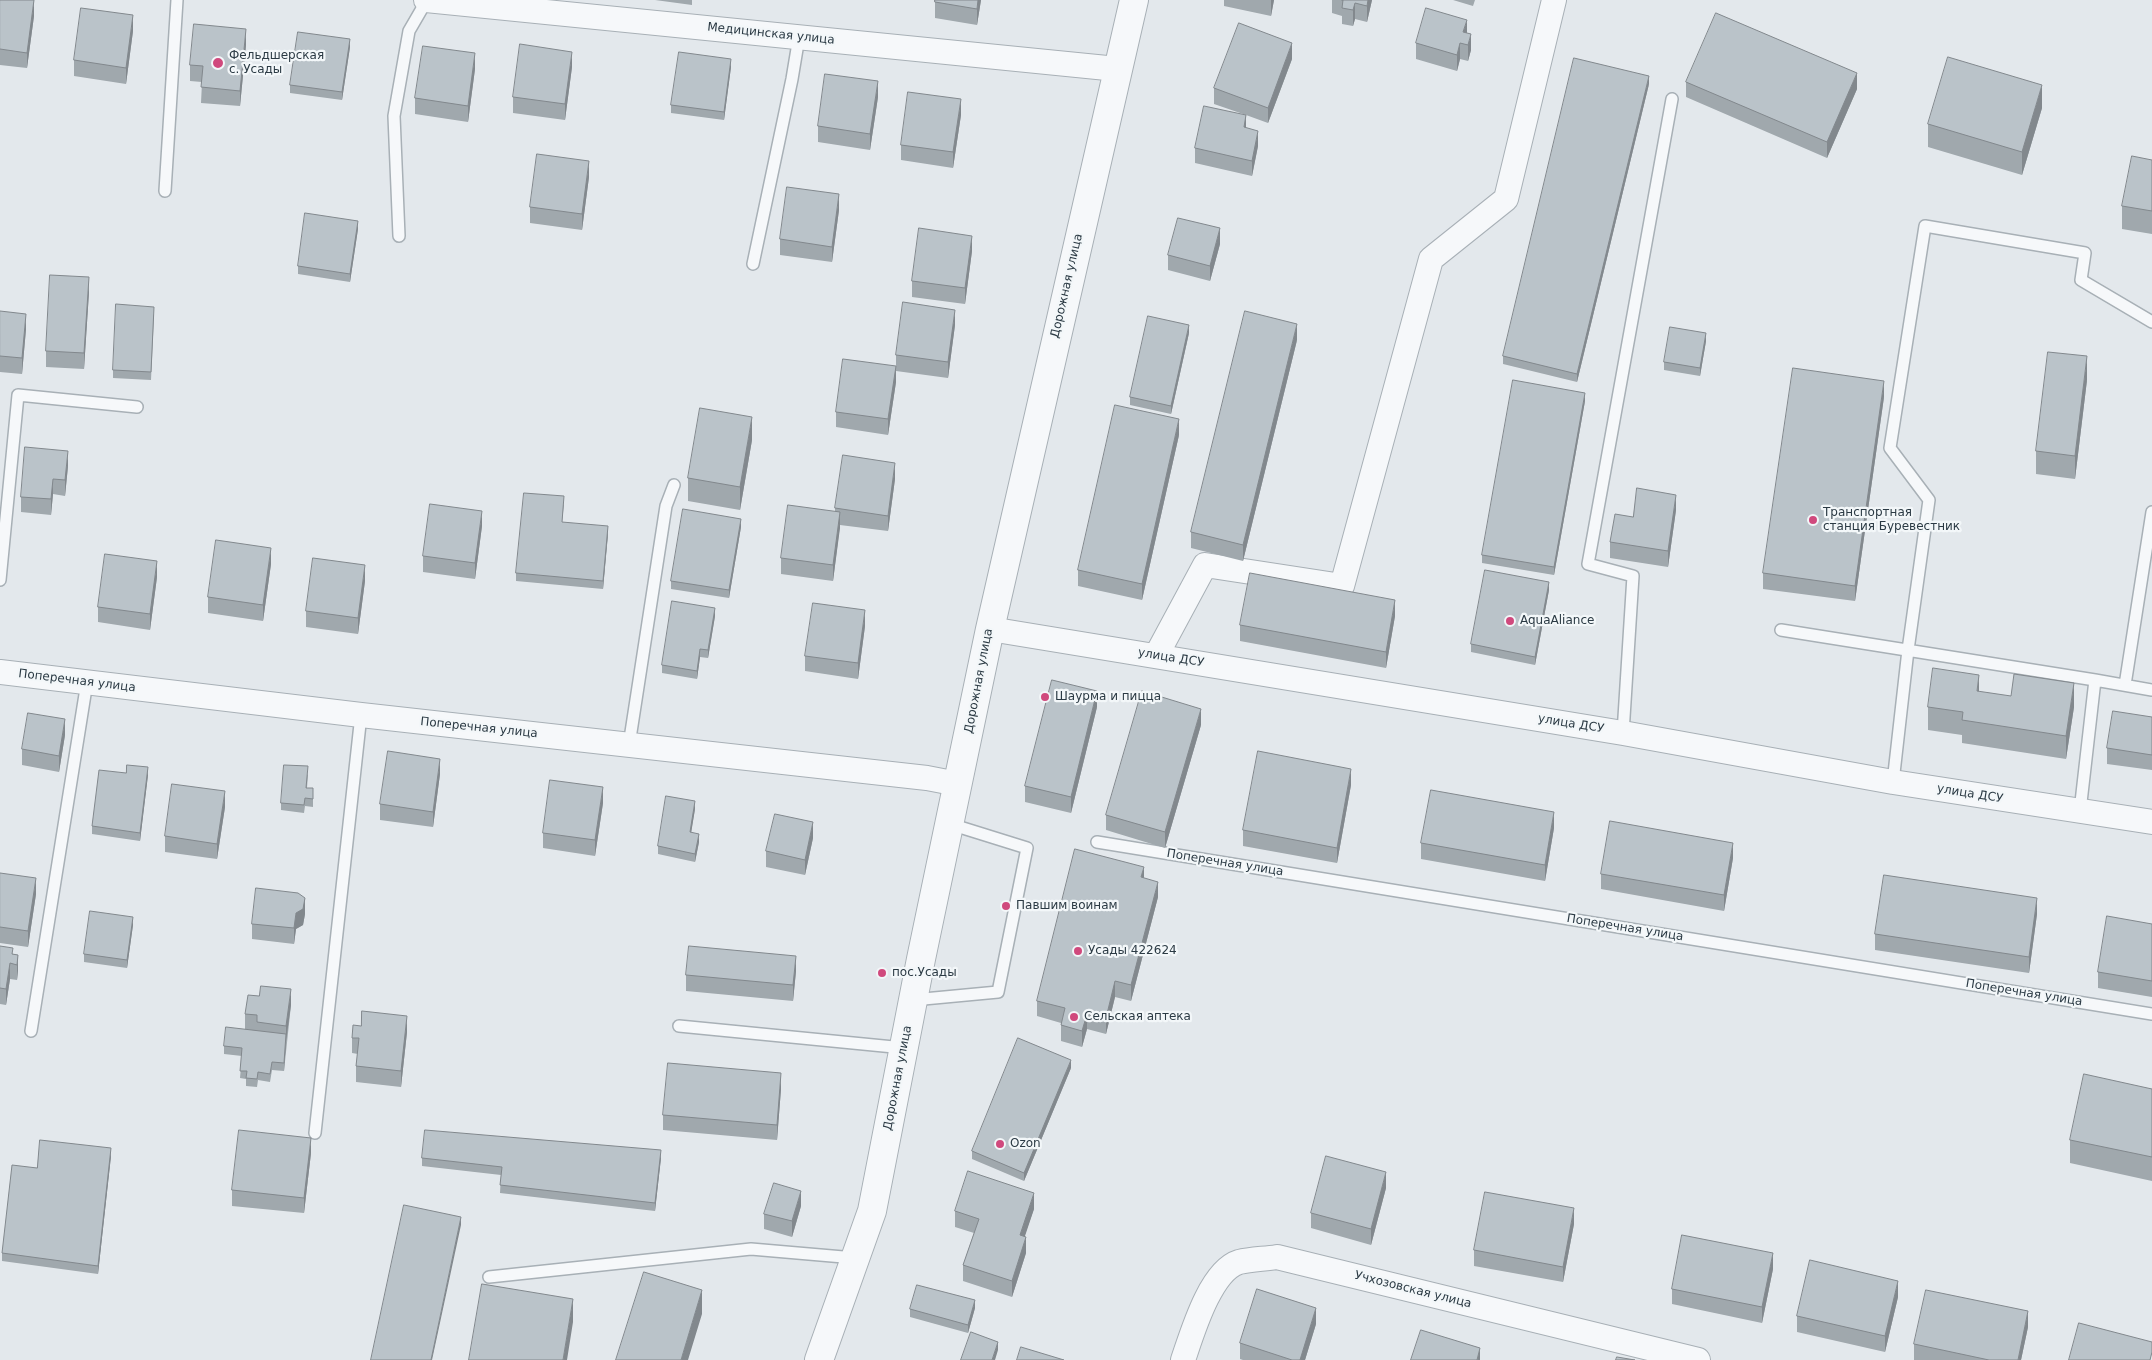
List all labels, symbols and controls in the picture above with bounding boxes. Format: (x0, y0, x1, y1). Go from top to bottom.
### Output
street label: Медицинская улица (707, 20, 835, 48)
place label: Фельдшерская с. Усады (229, 49, 324, 77)
marker: Фельдшерская с. Усады (211, 56, 225, 70)
street label: Дорожная улица (1048, 232, 1086, 340)
place label: Транспортная станция Буревестник (1823, 506, 1960, 534)
marker: Транспортная станция Буревестник (1807, 514, 1819, 526)
place label: AquaAliance (1520, 614, 1594, 628)
marker: AquaAliance (1504, 615, 1516, 627)
street label: Дорожная улица (962, 627, 996, 735)
street label: улица ДСУ (1137, 646, 1205, 670)
street label: Поперечная улица (18, 667, 136, 695)
place label: Шаурма и пицца (1055, 690, 1161, 704)
marker: Шаурма и пицца (1039, 691, 1051, 703)
street label: улица ДСУ (1537, 712, 1605, 736)
street label: Поперечная улица (420, 715, 538, 741)
street label: улица ДСУ (1936, 782, 2004, 806)
street label: Поперечная улица (1166, 847, 1284, 879)
place label: Павшим воинам (1016, 899, 1118, 913)
marker: Павшим воинам (1000, 900, 1012, 912)
street label: Поперечная улица (1566, 912, 1684, 944)
place label: Усады 422624 (1088, 944, 1177, 958)
marker: Усады 422624 (1072, 945, 1084, 957)
place label: пос.Усады (892, 966, 957, 980)
marker: пос.Усады (876, 967, 888, 979)
street label: Поперечная улица (1965, 977, 2083, 1009)
place label: Сельская аптека (1084, 1010, 1191, 1024)
marker: Сельская аптека (1068, 1011, 1080, 1023)
street label: Дорожная улица (881, 1024, 915, 1132)
place label: Ozon (1010, 1137, 1041, 1151)
marker: Ozon (994, 1138, 1006, 1150)
street label: Учхозовская улица (1353, 1269, 1473, 1311)

